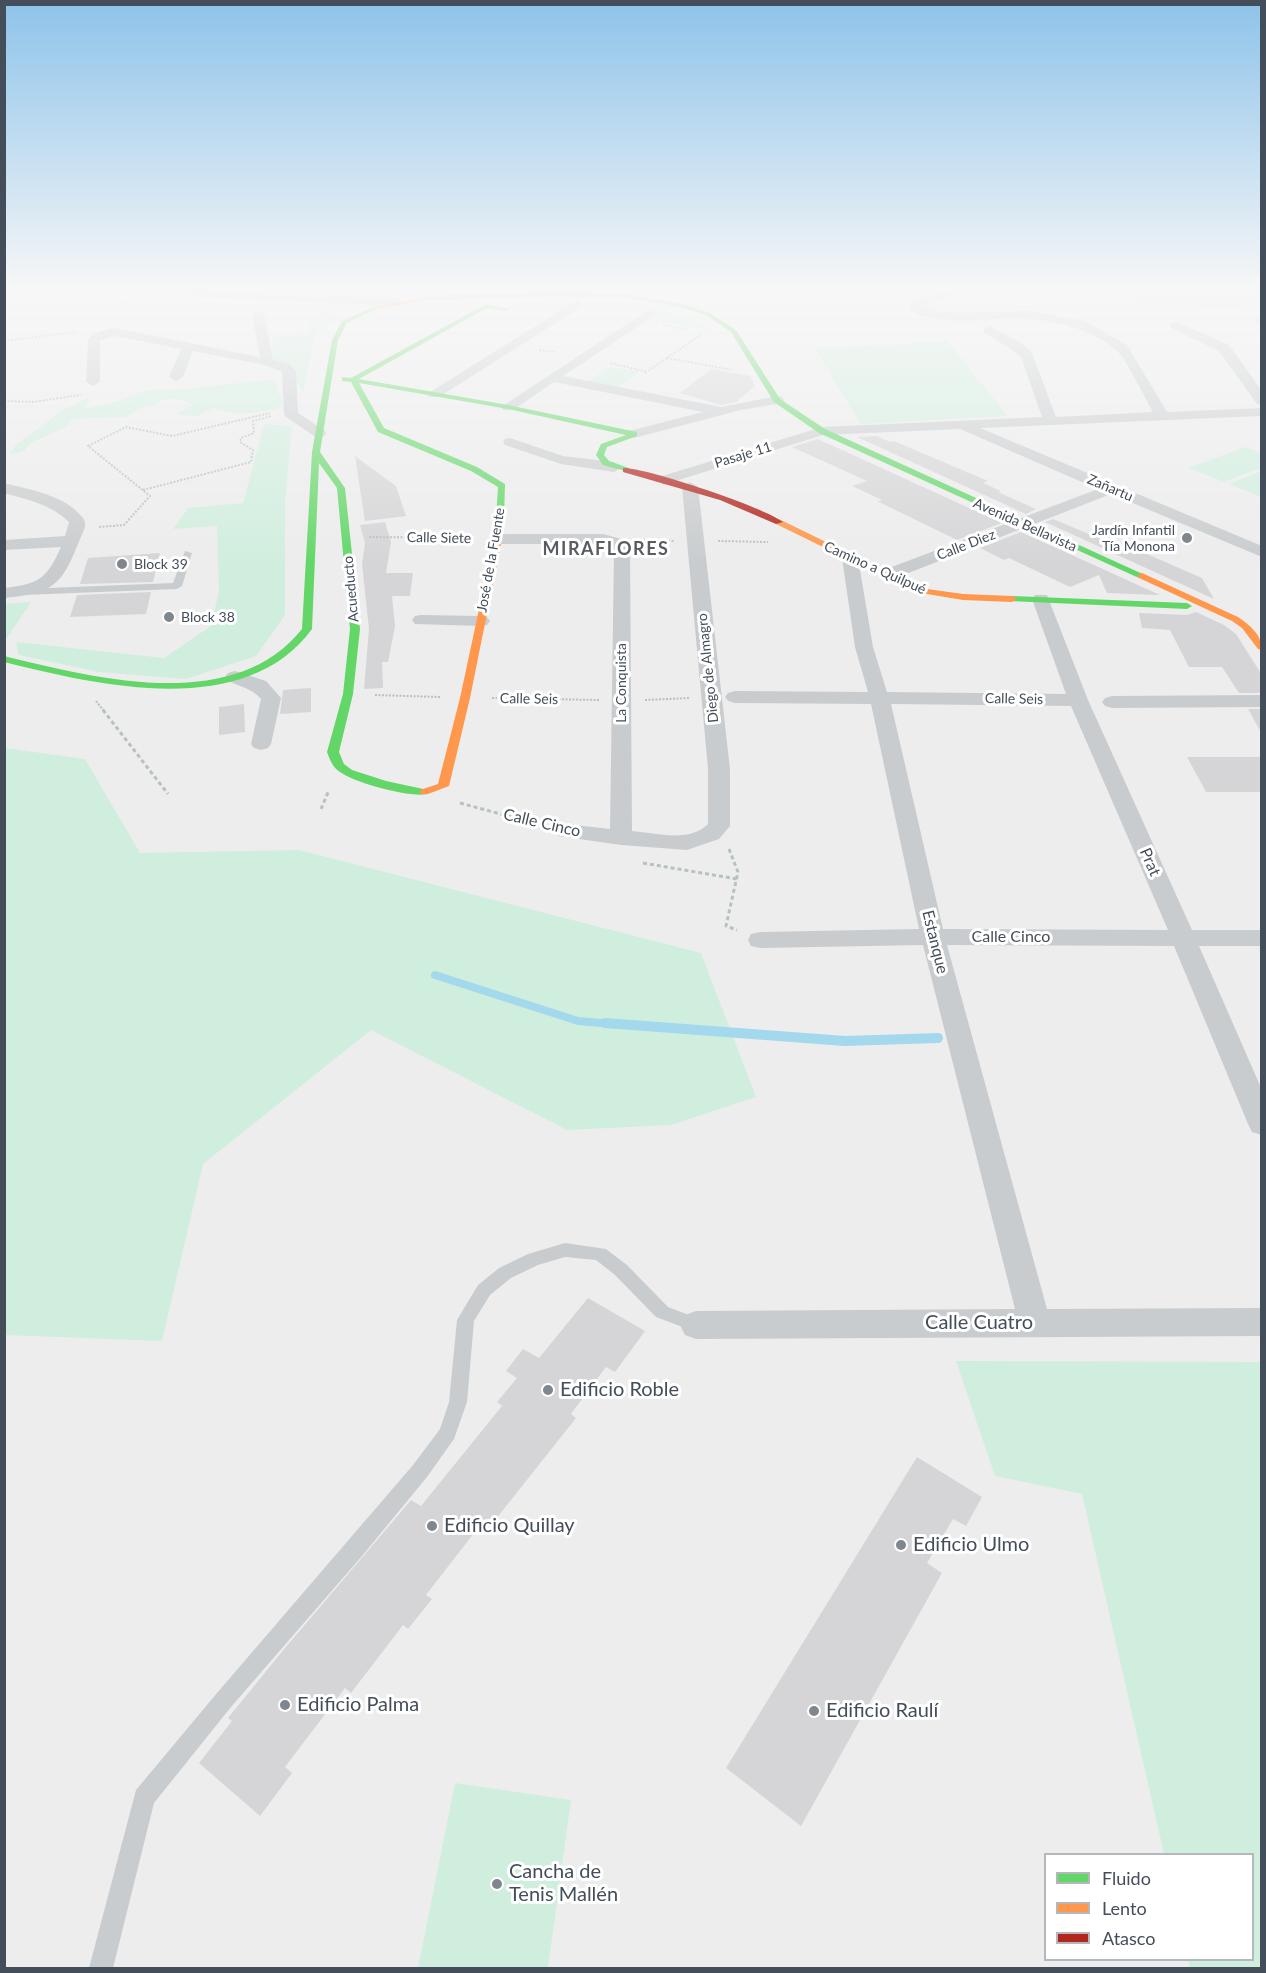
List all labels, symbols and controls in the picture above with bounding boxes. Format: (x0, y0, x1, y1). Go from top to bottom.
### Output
street label: Pasaje 11 (712, 438, 774, 472)
street label: Zañartu (1085, 471, 1135, 505)
street label: Avenida Bellavista (971, 495, 1079, 555)
street label: José de la Fuente (474, 506, 508, 614)
place label: Jardín Infantil Tía Monona (1092, 522, 1175, 554)
street label: Calle Diez (934, 526, 998, 564)
street label: Calle Siete (407, 529, 471, 547)
marker: Jardín Infantil Tía Monona (1180, 531, 1194, 545)
district label: MIRAFLORES (543, 538, 669, 560)
street label: Camino a Quilpué (821, 538, 929, 598)
street label: Acueducto (340, 555, 362, 623)
place label: Block 39 (134, 556, 188, 572)
marker: Block 39 (115, 557, 129, 571)
place label: Block 38 (181, 609, 235, 625)
marker: Block 38 (162, 610, 176, 624)
street label: Diego de Almagro (694, 612, 722, 724)
street label: La Conquista (613, 643, 629, 723)
street label: Calle Seis (500, 690, 558, 708)
street label: Calle Seis (985, 690, 1043, 708)
street label: Calle Cinco (501, 805, 583, 841)
street label: Prat (1135, 845, 1165, 879)
street label: Estanque (918, 908, 952, 976)
street label: Calle Cinco (972, 927, 1050, 947)
street label: Calle Cuatro (925, 1311, 1033, 1335)
place label: Edificio Roble (560, 1378, 679, 1402)
marker: Edificio Roble (541, 1383, 555, 1397)
place label: Edificio Quillay (444, 1514, 575, 1538)
marker: Edificio Quillay (425, 1519, 439, 1533)
place label: Edificio Ulmo (913, 1533, 1029, 1557)
marker: Edificio Ulmo (894, 1538, 908, 1552)
place label: Edificio Palma (297, 1693, 419, 1717)
marker: Edificio Palma (278, 1698, 292, 1712)
place label: Edificio Raulí (826, 1699, 938, 1723)
marker: Edificio Raulí (807, 1704, 821, 1718)
legend (1044, 1853, 1254, 1961)
place label: Cancha de Tenis Mallén (509, 1860, 618, 1907)
text: Fluido (1102, 1867, 1151, 1889)
marker: Cancha de Tenis Mallén (490, 1877, 504, 1891)
text: Lento (1102, 1897, 1147, 1919)
text: Atasco (1102, 1927, 1155, 1949)

